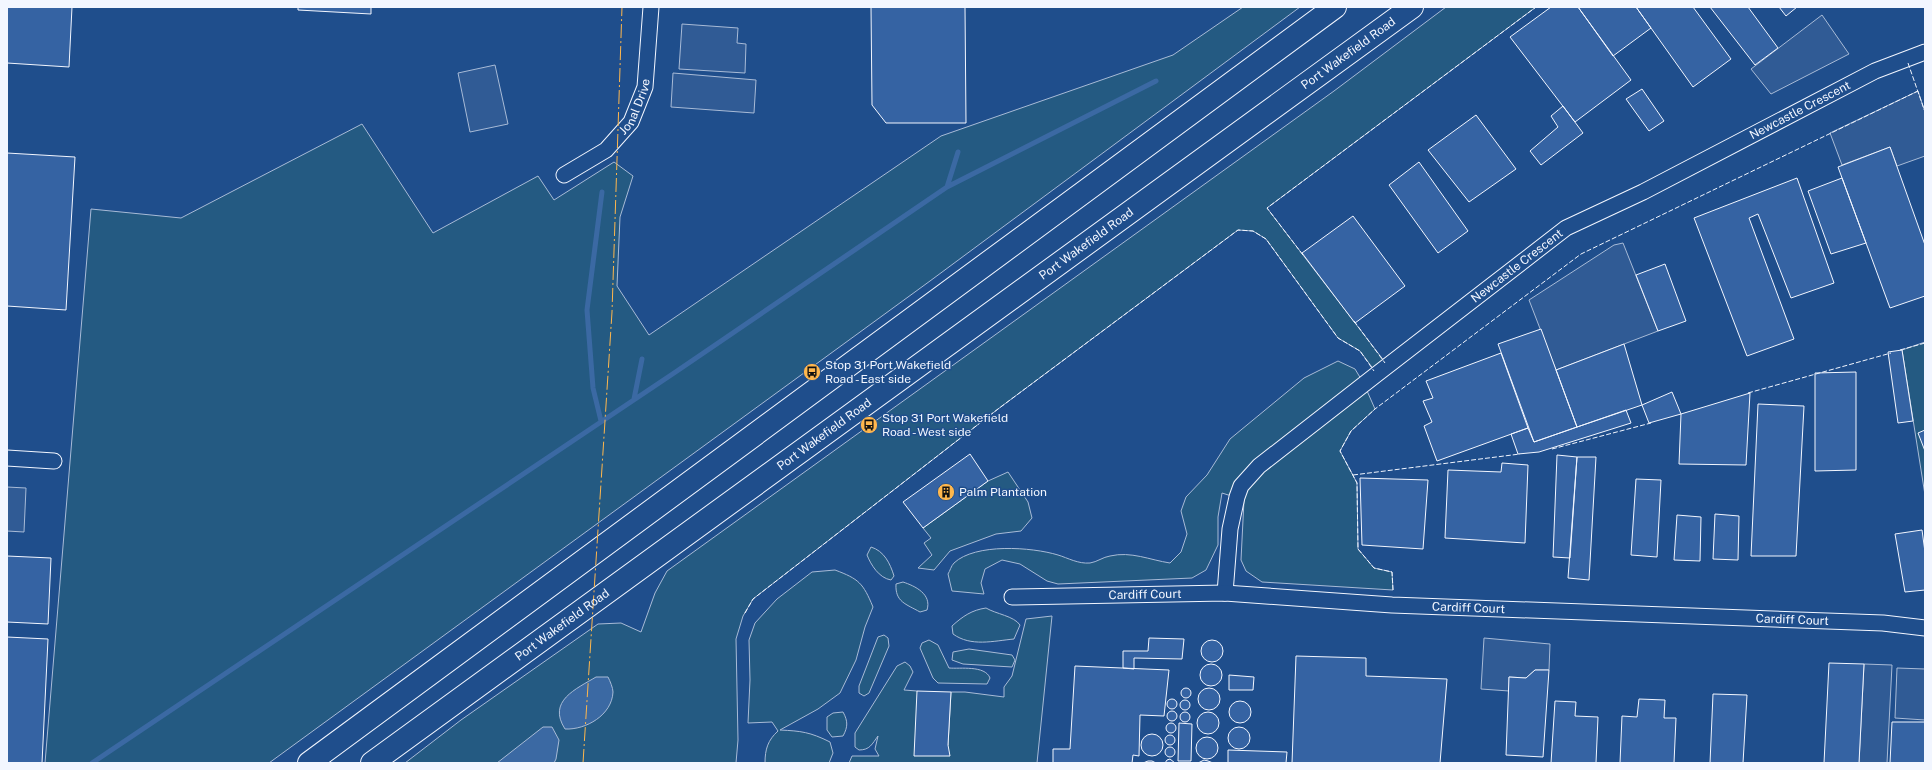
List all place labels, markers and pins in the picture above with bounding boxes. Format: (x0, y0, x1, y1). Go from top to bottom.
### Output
place label: Stop 31 Port Wakefield Road - East side (825, 358, 951, 386)
bus stop icon: Stop 31 Port Wakefield Road - East side (802, 362, 822, 382)
place label: Stop 31 Port Wakefield Road - West side (882, 411, 1008, 439)
bus stop icon: Stop 31 Port Wakefield Road - West side (859, 415, 879, 435)
building icon: Palm Plantation (936, 482, 956, 502)
place label: Palm Plantation (959, 485, 1047, 499)

